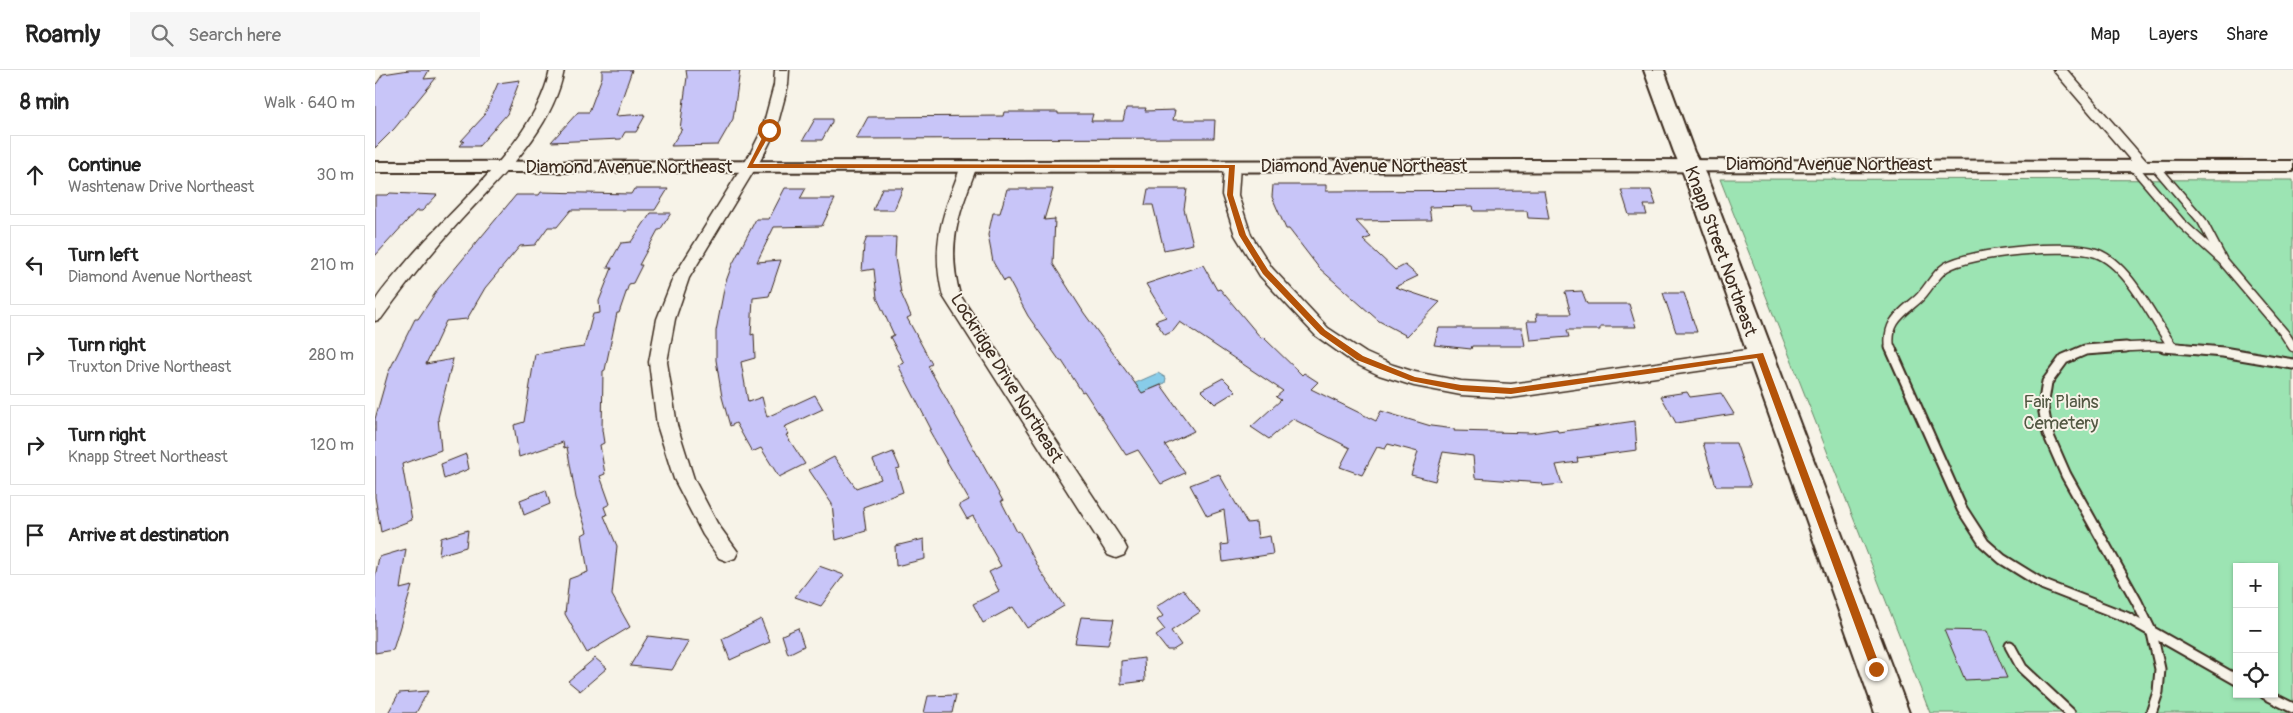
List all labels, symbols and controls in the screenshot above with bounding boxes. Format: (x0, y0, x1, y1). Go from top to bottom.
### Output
search box (130, 12, 480, 57)
text: Roamly (25, 20, 100, 49)
icon: search (148, 21, 176, 49)
text: Search here (188, 23, 281, 47)
text: Map (2091, 23, 2120, 46)
text: Layers (2148, 23, 2198, 46)
text: Share (2226, 23, 2268, 46)
text: 8 min (20, 89, 69, 116)
text: Walk · 640 m (264, 93, 355, 113)
route start (758, 119, 781, 142)
text: Continue (68, 153, 141, 177)
street label: Diamond Avenue Northeast (1726, 153, 1933, 176)
street label: Diamond Avenue Northeast (1261, 155, 1468, 178)
street label: Diamond Avenue Northeast (526, 156, 733, 179)
icon: ahead (21, 161, 49, 189)
street label: Knapp Street Northeast (1679, 163, 1762, 340)
text: 30 m (316, 165, 354, 185)
text: Washtenaw Drive Northeast (68, 177, 254, 197)
text: Turn left (68, 243, 138, 267)
icon: left (21, 251, 49, 279)
text: 210 m (310, 255, 354, 275)
text: Diamond Avenue Northeast (68, 267, 252, 287)
street label: Lockridge Drive Northeast (945, 289, 1069, 468)
text: Turn right (68, 333, 146, 357)
icon: right (21, 341, 49, 369)
text: 280 m (308, 345, 354, 365)
text: Truxton Drive Northeast (68, 357, 231, 377)
park label: Fair Plains Cemetery (2023, 391, 2099, 435)
text: Turn right (68, 423, 146, 447)
icon: right (21, 431, 49, 459)
text: 120 m (310, 435, 354, 455)
text: Knapp Street Northeast (68, 447, 228, 467)
icon: arrive (21, 521, 49, 549)
text: Arrive at destination (68, 523, 229, 547)
map controls (2233, 563, 2278, 698)
button: + (2233, 563, 2278, 608)
button: − (2233, 608, 2278, 653)
button: locate (2233, 653, 2278, 698)
route end (1865, 658, 1888, 681)

